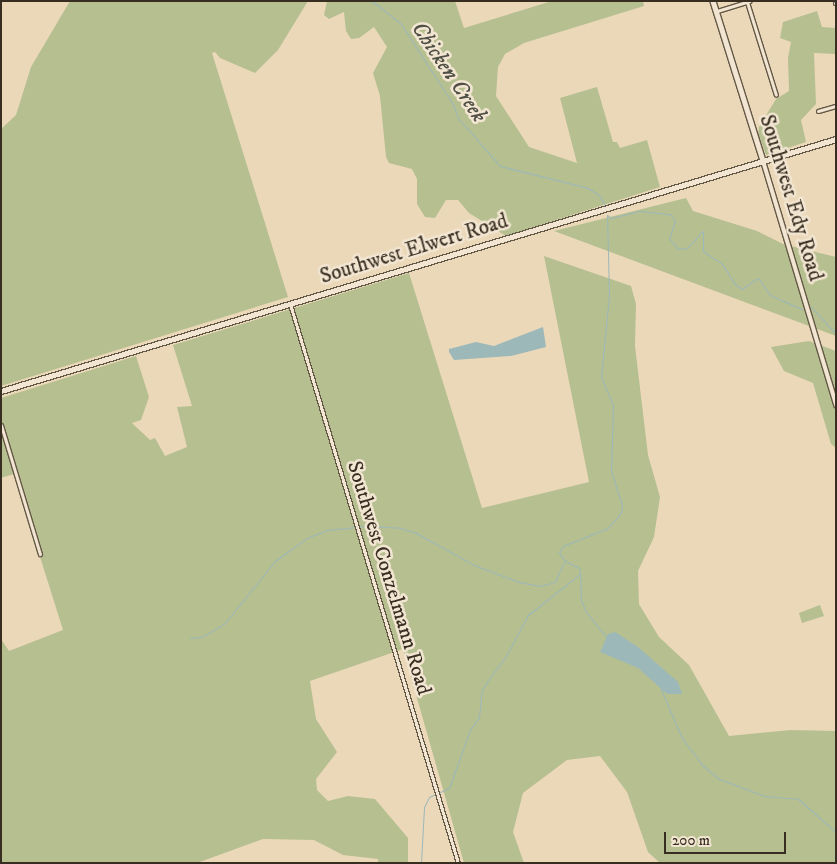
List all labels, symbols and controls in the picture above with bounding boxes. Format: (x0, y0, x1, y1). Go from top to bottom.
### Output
water label: Chicken Creek (406, 17, 492, 127)
street label: Southwest Edy Road (754, 112, 828, 284)
street label: Southwest Elwert Road (317, 208, 511, 290)
street label: Southwest Conzelmann Road (341, 458, 437, 698)
scale bar (667, 822, 790, 854)
text: 200 m (672, 831, 710, 850)

